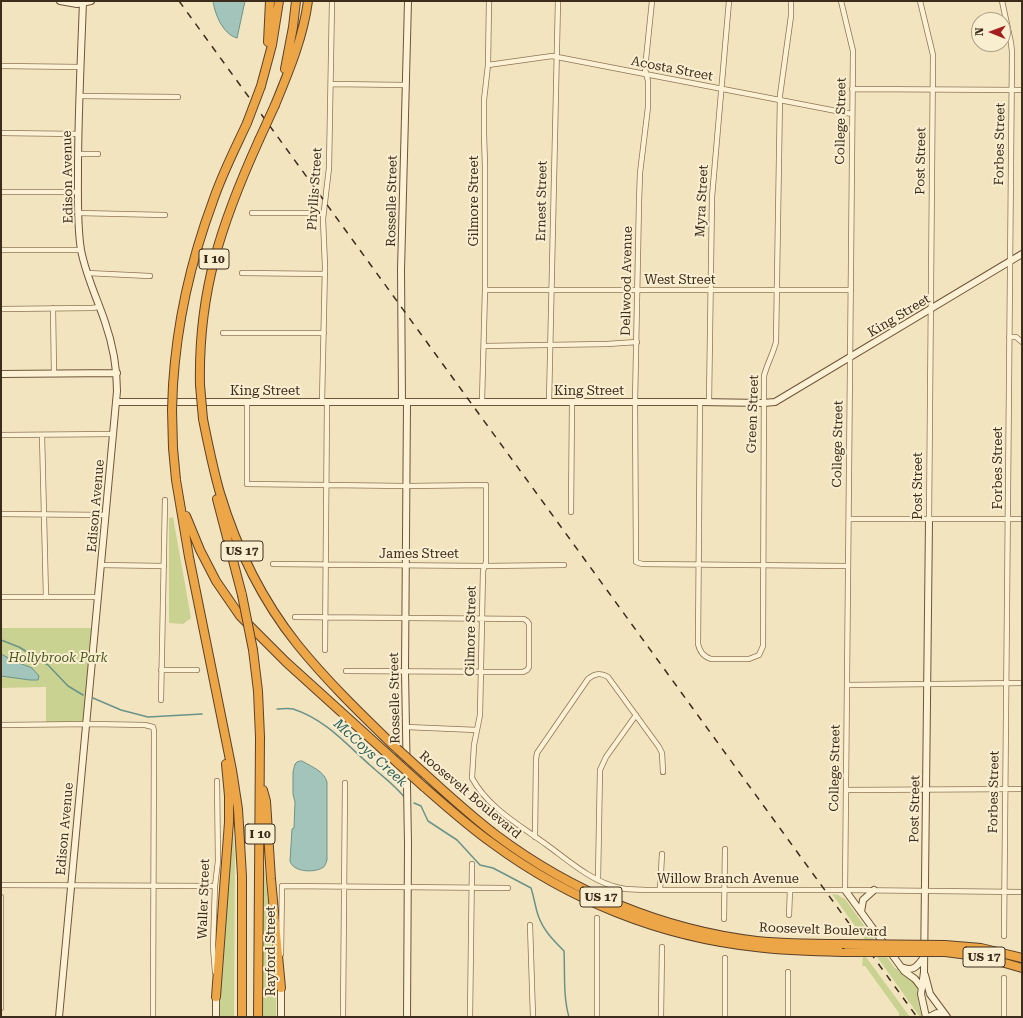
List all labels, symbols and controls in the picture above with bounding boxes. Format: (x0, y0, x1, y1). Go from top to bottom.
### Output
north arrow (971, 12, 1011, 52)
text: N (973, 27, 986, 36)
street label: Acosta Street (630, 53, 714, 85)
street label: College Street (832, 77, 850, 165)
street label: Forbes Street (991, 102, 1009, 186)
street label: Post Street (913, 127, 929, 195)
street label: Edison Avenue (59, 130, 77, 224)
street label: Phyllis Street (304, 147, 326, 231)
street label: Rosselle Street (383, 155, 401, 247)
street label: Gilmore Street (466, 156, 482, 246)
street label: Ernest Street (533, 160, 551, 242)
street label: Myra Street (692, 164, 712, 238)
street label: Dellwood Avenue (618, 226, 636, 336)
road number: I 10 (199, 249, 229, 269)
street label: West Street (644, 272, 716, 288)
street label: King Street (865, 291, 933, 341)
street label: Green Street (744, 374, 762, 454)
street label: King Street (230, 383, 300, 399)
street label: King Street (554, 383, 624, 399)
street label: College Street (829, 400, 847, 488)
street label: Forbes Street (990, 427, 1006, 509)
street label: Post Street (910, 452, 926, 520)
street label: Edison Avenue (84, 459, 108, 553)
road number: US 17 (221, 541, 263, 561)
street label: James Street (379, 546, 459, 562)
street label: Gilmore Street (462, 585, 480, 677)
park label: Hollybrook Park (8, 650, 108, 666)
street label: Rosselle Street (386, 652, 404, 744)
water label: McCoys Creek (330, 716, 410, 790)
street label: College Street (826, 724, 844, 812)
street label: Roosevelt Boulevard (416, 748, 524, 842)
street label: Forbes Street (985, 750, 1003, 834)
street label: Post Street (907, 775, 923, 843)
street label: Edison Avenue (53, 782, 77, 876)
road number: I 10 (245, 824, 275, 844)
street label: Waller Street (195, 858, 213, 940)
street label: Willow Branch Avenue (657, 871, 799, 887)
road number: US 17 (580, 887, 622, 907)
street label: Rayford Street (263, 906, 279, 996)
street label: Roosevelt Boulevard (759, 920, 887, 940)
road number: US 17 (963, 947, 1005, 967)

